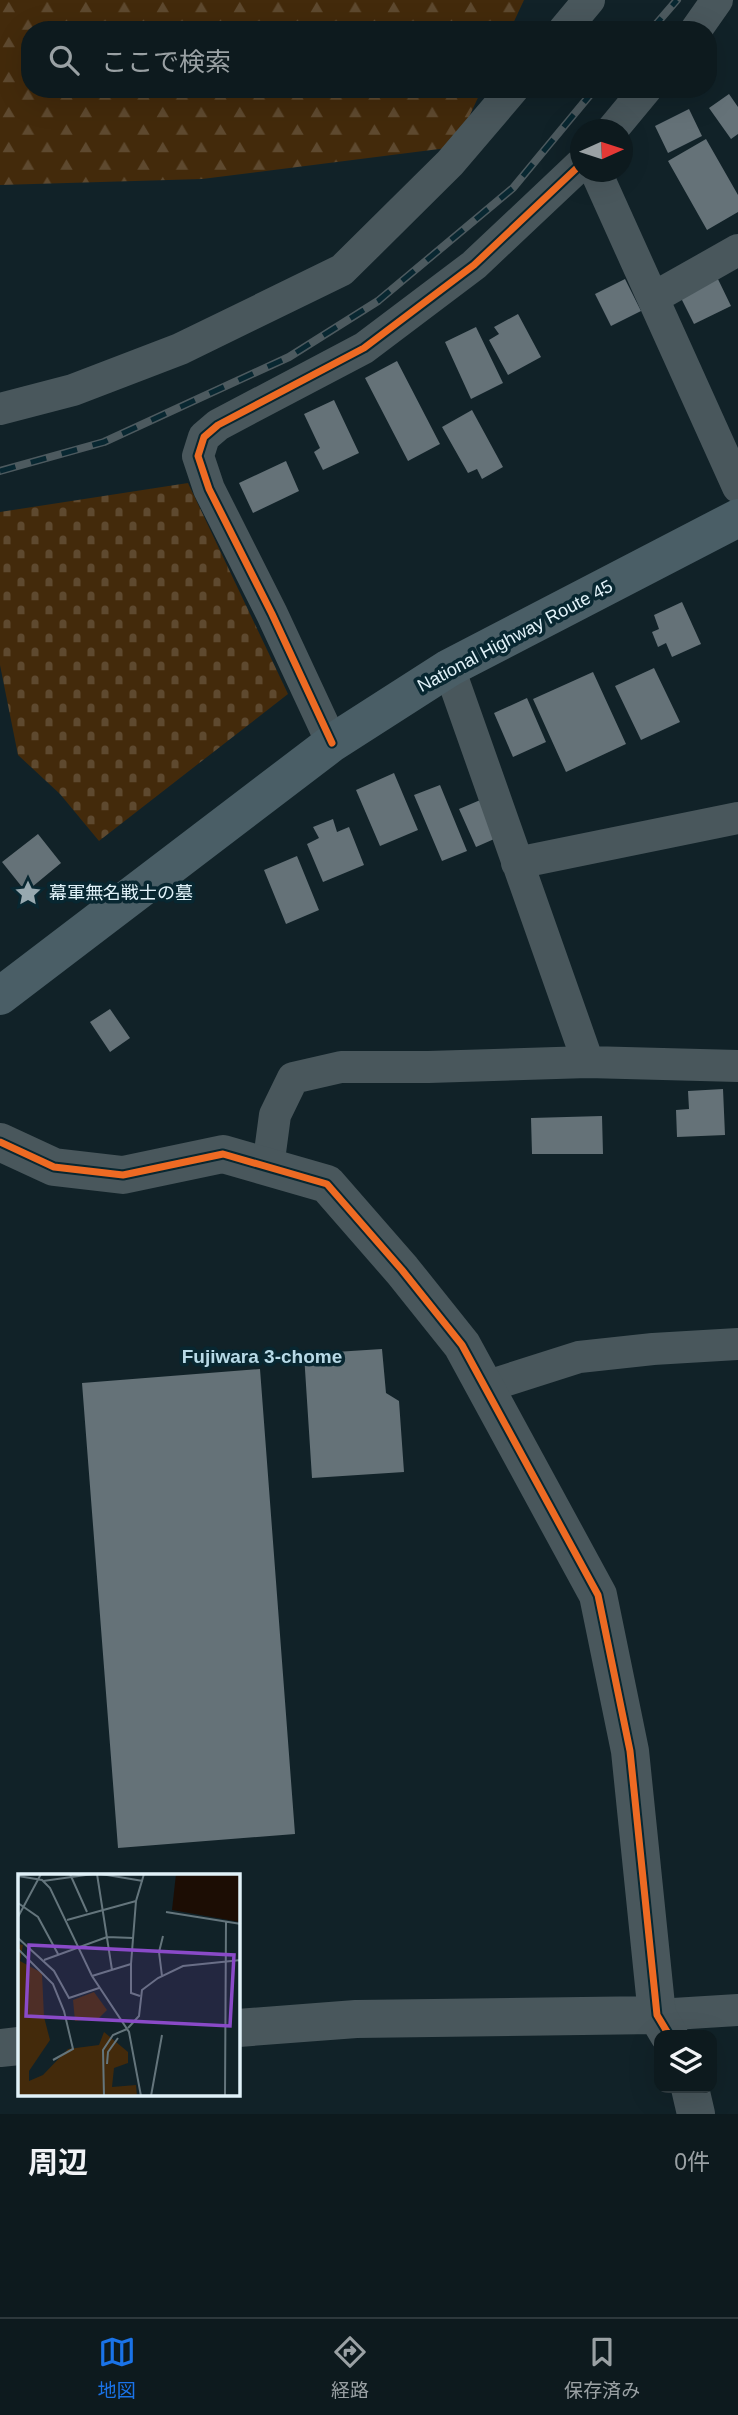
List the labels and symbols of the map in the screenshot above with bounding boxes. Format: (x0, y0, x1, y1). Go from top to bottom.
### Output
north arrow (570, 119, 633, 182)
street label: National Highway Route 45 (414, 576, 616, 696)
place icon: 幕軍無名戦士の墓 (13, 878, 43, 908)
place label: 幕軍無名戦士の墓 (49, 883, 193, 903)
district label: Fujiwara 3-chome (182, 1346, 342, 1367)
inset map (18, 1874, 240, 2096)

